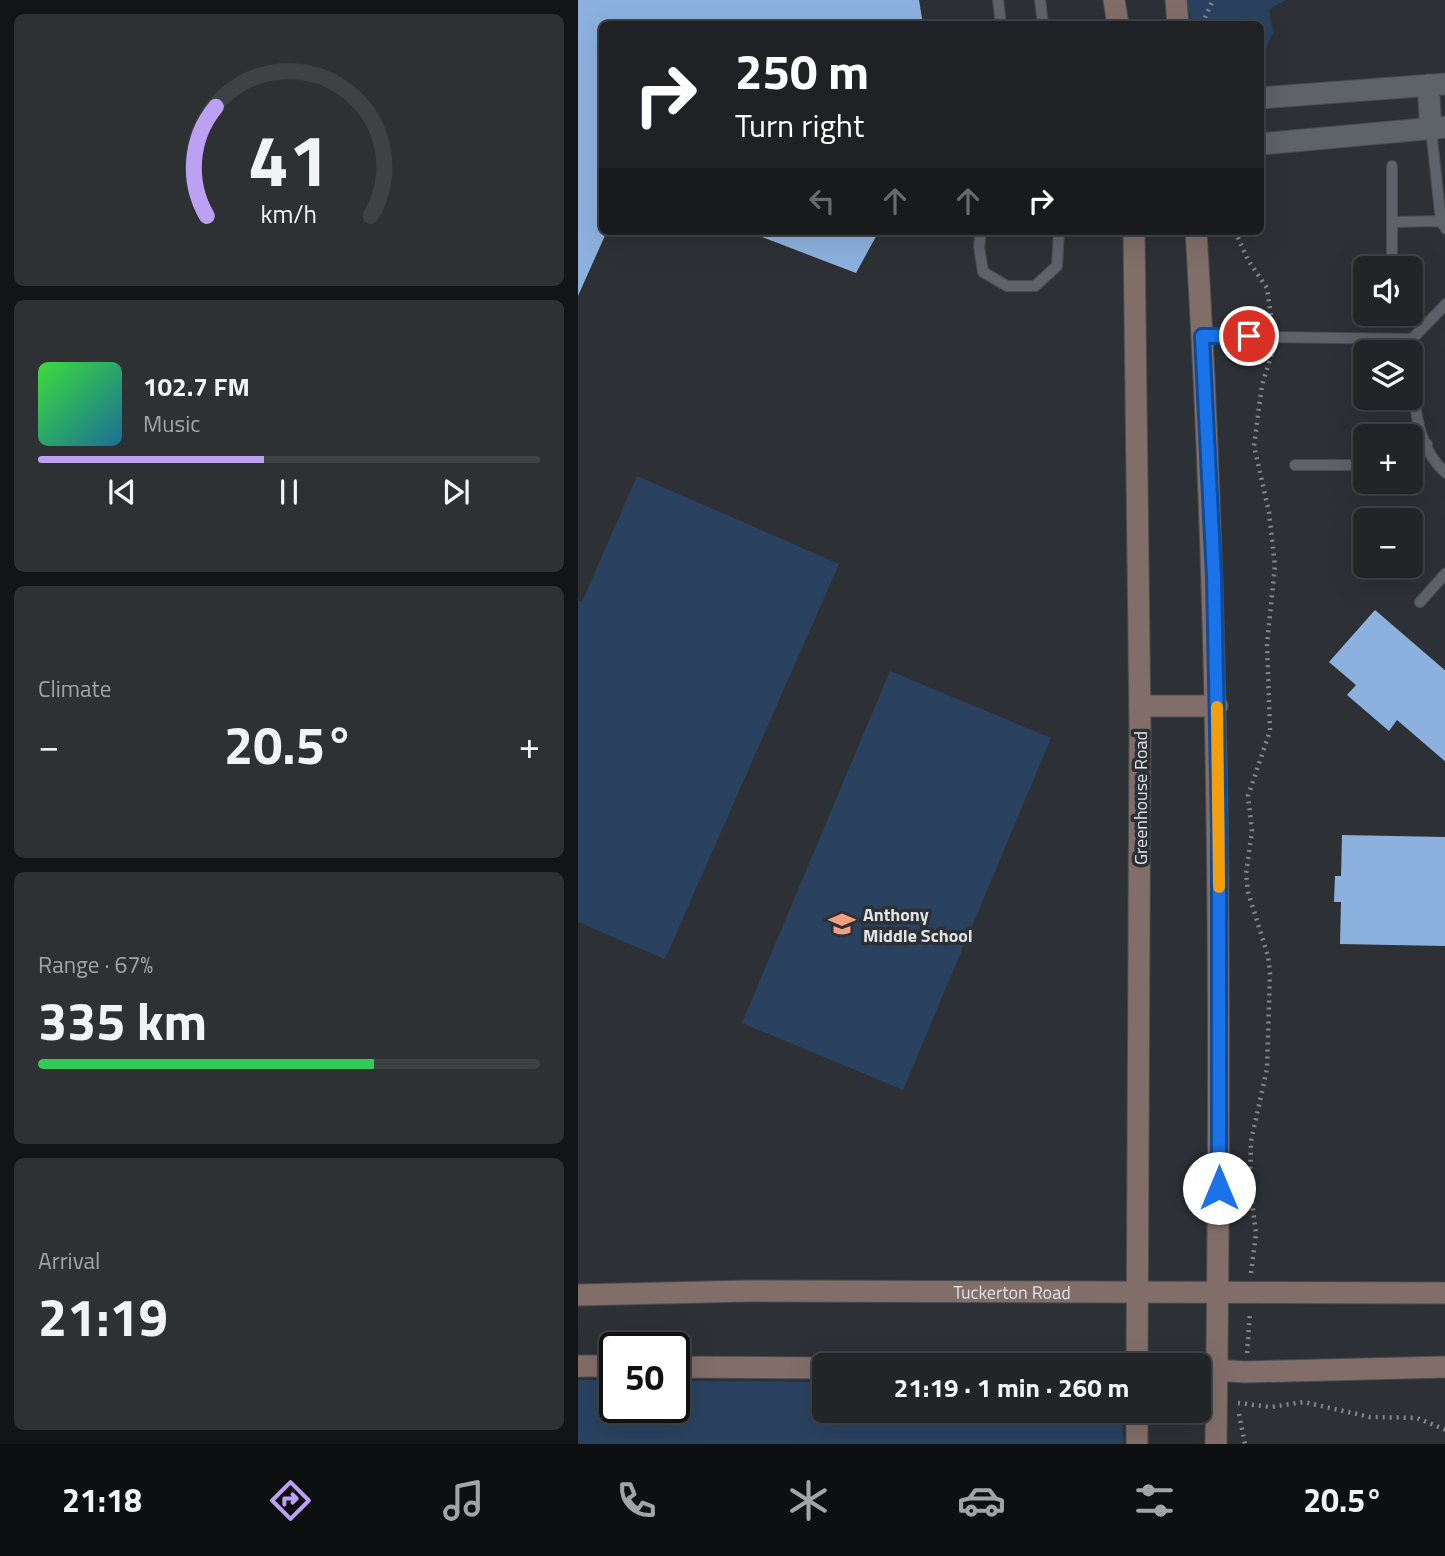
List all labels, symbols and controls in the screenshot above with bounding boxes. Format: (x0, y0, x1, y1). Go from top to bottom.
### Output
text: 250 m (735, 33, 869, 108)
icon: right (620, 49, 711, 140)
text: Turn right (735, 101, 864, 149)
text: 41 (248, 104, 330, 214)
icon: left (803, 182, 841, 220)
icon: ahead (876, 182, 914, 220)
icon: ahead (949, 182, 987, 220)
icon: right (1022, 182, 1060, 220)
text: km/h (261, 195, 317, 233)
map controls (1353, 256, 1423, 578)
button: sound (1353, 256, 1423, 326)
pin (1219, 306, 1279, 366)
icon: arrive (1230, 317, 1268, 355)
button: layers (1353, 340, 1423, 410)
text: 102.7 FM (143, 367, 250, 406)
text: Music (143, 406, 200, 441)
button: + (1353, 424, 1423, 494)
icon: previous (103, 473, 141, 511)
icon: pause (270, 473, 308, 511)
icon: next (437, 473, 475, 511)
button: − (1353, 508, 1423, 578)
text: Climate (38, 671, 111, 706)
text: 20.5° (224, 705, 354, 784)
text: − (38, 716, 59, 774)
text: + (519, 716, 540, 774)
street label: Greenhouse Road (1127, 731, 1154, 865)
place label: Anthony Middle School (863, 901, 973, 949)
school or university icon: Anthony Middle School (827, 909, 857, 939)
text: Range · 67% (38, 947, 153, 982)
text: 335 km (38, 981, 207, 1060)
position arrow (1182, 1151, 1256, 1225)
text: Arrival (38, 1243, 100, 1278)
text: 21:19 (38, 1277, 168, 1356)
street label: Tuckerton Road (953, 1278, 1071, 1305)
speed limit sign: 50 (599, 1332, 690, 1423)
text: 21:19 · 1 min · 260 m (894, 1368, 1129, 1407)
text: 21:18 (62, 1476, 142, 1524)
icon: directions (266, 1476, 315, 1525)
icon: music (439, 1476, 488, 1525)
icon: phone (612, 1476, 661, 1525)
icon: climate (784, 1476, 833, 1525)
icon: car (957, 1476, 1006, 1525)
icon: filters (1130, 1476, 1179, 1525)
text: 20.5° (1303, 1476, 1383, 1524)

